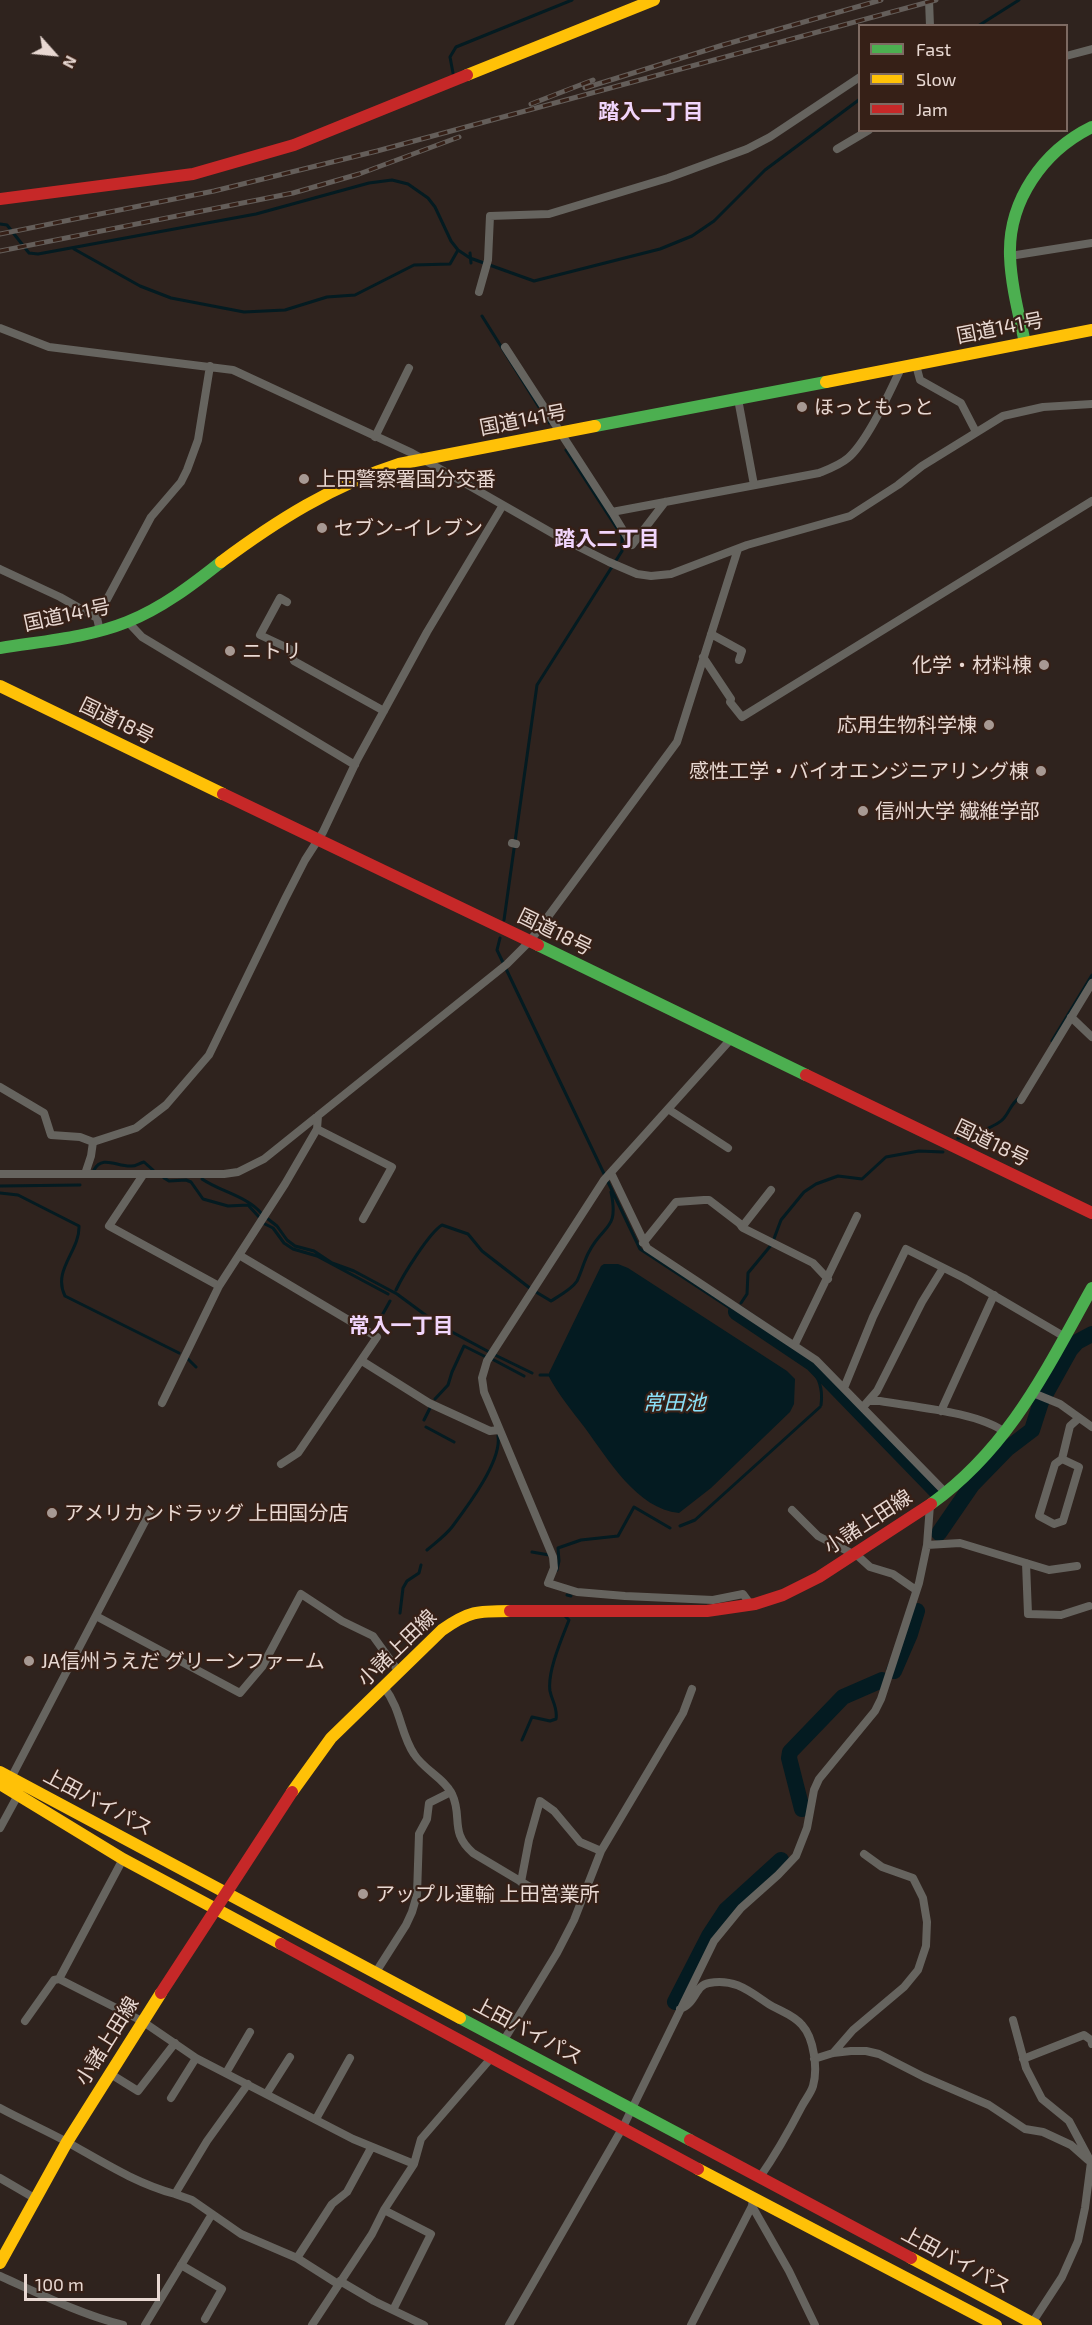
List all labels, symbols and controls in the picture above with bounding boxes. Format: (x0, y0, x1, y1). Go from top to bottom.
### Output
north arrow (24, 24, 84, 84)
legend (858, 24, 1068, 132)
text: Fast (916, 38, 951, 60)
text: N (59, 53, 82, 72)
text: Slow (916, 68, 956, 90)
text: Jam (916, 98, 948, 120)
district label: 踏入一丁目 (599, 99, 703, 125)
street label: 国道141号 (954, 308, 1046, 348)
place label: ほっともっと (814, 395, 934, 419)
street label: 国道141号 (477, 400, 569, 440)
marker: ほっともっと (795, 400, 809, 414)
place label: 上田警察署国分交番 (316, 467, 496, 491)
marker: 上田警察署国分交番 (297, 472, 311, 486)
place label: セブン-イレブン (334, 516, 483, 540)
marker: セブン-イレブン (315, 521, 329, 535)
district label: 踏入二丁目 (555, 526, 659, 552)
street label: 国道141号 (21, 594, 113, 636)
place label: ニトリ (242, 639, 302, 663)
marker: ニトリ (223, 644, 237, 658)
place label: 化学・材料棟 (912, 653, 1032, 677)
marker: 化学・材料棟 (1037, 658, 1051, 672)
street label: 国道18号 (76, 693, 158, 749)
place label: 応用生物科学棟 (837, 713, 977, 737)
marker: 応用生物科学棟 (982, 718, 996, 732)
place label: 感性工学・バイオエンジニアリング棟 (689, 759, 1029, 783)
marker: 感性工学・バイオエンジニアリング棟 (1034, 764, 1048, 778)
place label: 信州大学 繊維学部 (875, 799, 1039, 823)
marker: 信州大学 繊維学部 (856, 804, 870, 818)
street label: 国道18号 (514, 904, 596, 960)
street label: 国道18号 (951, 1115, 1033, 1171)
district label: 常入一丁目 (349, 1313, 453, 1339)
water label: 常田池 (643, 1390, 705, 1416)
street label: 小諸上田線 (820, 1485, 916, 1559)
place label: アメリカンドラッグ 上田国分店 (64, 1501, 348, 1525)
marker: アメリカンドラッグ 上田国分店 (45, 1506, 59, 1520)
street label: 小諸上田線 (353, 1605, 441, 1691)
place label: JA信州うえだ グリーンファーム (41, 1649, 325, 1673)
marker: JA信州うえだ グリーンファーム (22, 1654, 36, 1668)
street label: 上田バイパス (39, 1763, 157, 1841)
place label: アップル運輸 上田営業所 (375, 1882, 599, 1906)
marker: アップル運輸 上田営業所 (356, 1887, 370, 1901)
street label: 小諸上田線 (70, 1992, 144, 2090)
street label: 上田バイパス (469, 1992, 587, 2070)
street label: 上田バイパス (897, 2221, 1015, 2299)
scale bar (27, 2262, 164, 2300)
text: 100 m (35, 2273, 84, 2295)

